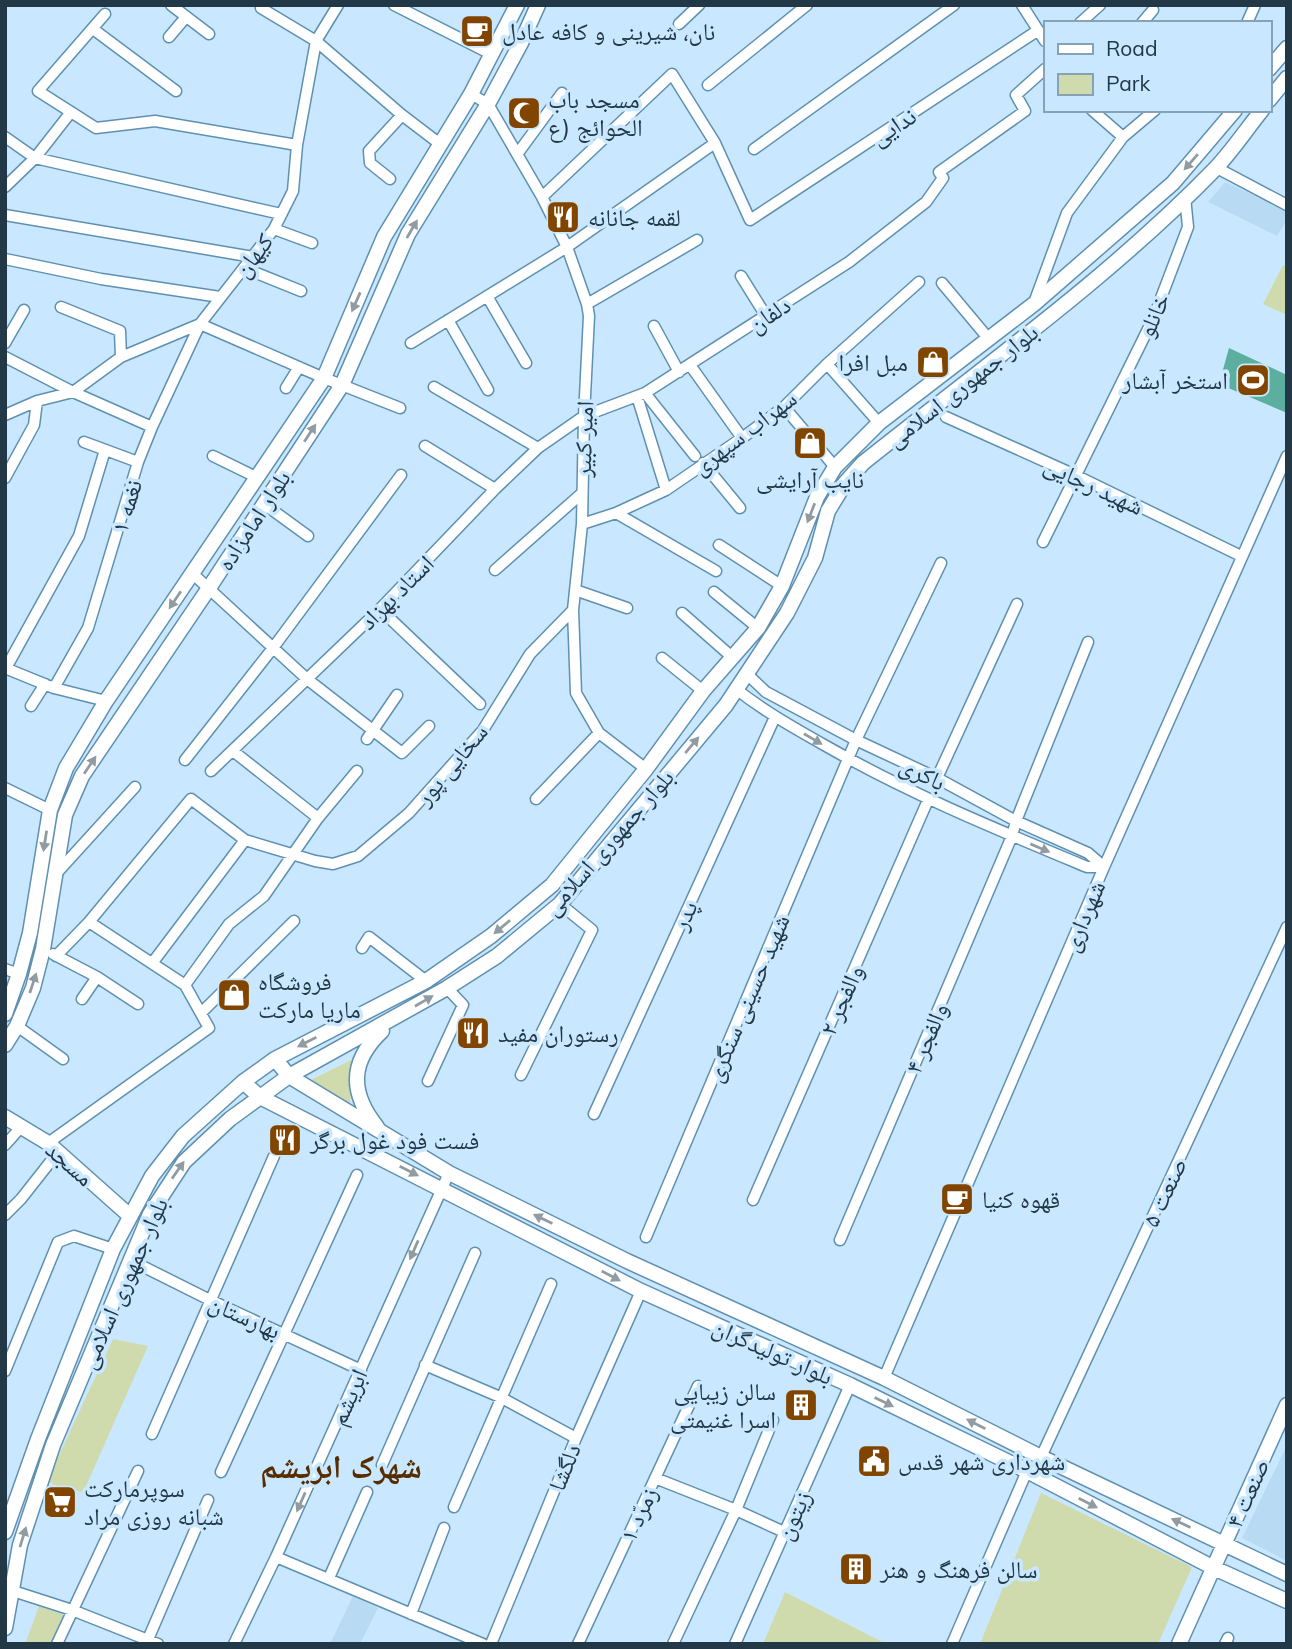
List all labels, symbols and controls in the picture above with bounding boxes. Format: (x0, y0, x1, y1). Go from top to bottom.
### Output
cafe icon: نان، شیرینی و کافه عادل (458, 12, 496, 50)
place label: نان، شیرینی و کافه عادل (502, 16, 715, 46)
legend (1044, 21, 1271, 112)
text: Road (1106, 35, 1157, 61)
text: Park (1106, 70, 1150, 96)
place label: مسجد باب الحوائج (ع (548, 84, 643, 143)
mosque icon: مسجد باب الحوائج (ع (505, 94, 543, 132)
street label: ندایی (865, 100, 921, 152)
one-way arrow (1183, 153, 1199, 171)
restaurant icon: لقمه جانانه (544, 198, 582, 236)
place label: لقمه جانانه (588, 202, 681, 232)
one-way arrow (406, 220, 418, 239)
street label: کیهان (227, 227, 279, 283)
street label: خانلو (1130, 288, 1176, 342)
street label: دلفان (742, 289, 796, 339)
one-way arrow (350, 291, 361, 312)
street label: بلوار جمهوری اسلامی (880, 316, 1044, 454)
shop icon: مبل افرا (914, 343, 952, 381)
place label: مبل افرا (838, 347, 908, 377)
sports icon: استخر آبشار (1234, 361, 1272, 399)
place label: استخر آبشار (1121, 365, 1228, 395)
street label: سهراب سپهری (686, 383, 802, 481)
street label: امیر کبیر (567, 400, 599, 479)
one-way arrow (304, 423, 317, 442)
shop icon: نایب آرایشی (791, 424, 829, 462)
street label: شهید رجایی (1039, 449, 1149, 521)
street label: بلوار امامزاده (209, 464, 297, 576)
place label: نایب آرایشی (756, 464, 864, 494)
street label: نغمه ۱ (104, 476, 148, 536)
one-way arrow (805, 502, 816, 523)
street label: استاد بهزاد (352, 548, 440, 636)
one-way arrow (168, 591, 182, 609)
street label: سخایی پور (408, 717, 494, 812)
one-way arrow (804, 733, 823, 745)
one-way arrow (684, 736, 699, 753)
street label: باکری (895, 749, 951, 797)
one-way arrow (83, 755, 96, 775)
street label: بلوار جمهوری اسلامی (536, 763, 680, 921)
one-way arrow (39, 830, 50, 852)
one-way arrow (1030, 842, 1051, 853)
street label: شهرداری (1055, 876, 1111, 956)
street label: پدر (664, 896, 704, 935)
street label: شهید حسینی سنگری (698, 910, 796, 1086)
one-way arrow (494, 919, 512, 934)
street label: والفجر ۲ (812, 960, 870, 1040)
place label: فروشگاه ماریا مارکت (258, 966, 361, 1024)
one-way arrow (29, 973, 39, 994)
shop icon: فروشگاه ماریا مارکت (215, 976, 253, 1014)
one-way arrow (415, 995, 434, 1007)
street label: والفجر ۴ (898, 998, 954, 1078)
restaurant icon: رستوران مفید (454, 1014, 492, 1052)
place label: رستوران مفید (498, 1018, 618, 1048)
one-way arrow (297, 1037, 317, 1048)
restaurant icon: فست فود غول برگر (266, 1121, 304, 1159)
place label: فست فود غول برگر (309, 1125, 479, 1155)
street label: مسجد (40, 1134, 100, 1192)
street label: صنعت ۵ (1135, 1153, 1193, 1231)
one-way arrow (171, 1161, 185, 1179)
one-way arrow (399, 1166, 419, 1177)
cafe icon: قهوه کنیا (938, 1180, 976, 1218)
place label: قهوه کنیا (982, 1184, 1060, 1214)
street label: بلوار جمهوری اسلامی (72, 1193, 174, 1373)
one-way arrow (533, 1214, 553, 1225)
one-way arrow (408, 1240, 420, 1260)
one-way arrow (601, 1270, 621, 1281)
street label: بهارستان (204, 1287, 286, 1345)
street label: بلوار تولیدگران (708, 1311, 838, 1391)
street label: ابریشم (322, 1364, 375, 1431)
place label: سالن زیبایی اسرا غنیمتی (670, 1376, 776, 1434)
building icon: سالن زیبایی اسرا غنیمتی (782, 1386, 820, 1424)
one-way arrow (874, 1396, 894, 1407)
one-way arrow (966, 1419, 986, 1430)
street label: دلگشا (541, 1439, 587, 1495)
public building icon: شهرداری شهر قدس (855, 1442, 893, 1480)
district label: شهرک ابریشم (260, 1446, 422, 1488)
place label: شهرداری شهر قدس (898, 1446, 1065, 1476)
street label: صنعت ۴ (1219, 1454, 1275, 1532)
place label: سوپرمارکت شبانه روزی مراد (84, 1473, 224, 1531)
street label: زمرّد ۱ (612, 1482, 664, 1546)
supermarket icon: سوپرمارکت شبانه روزی مراد (41, 1483, 79, 1521)
street label: زیتون (769, 1485, 817, 1545)
one-way arrow (295, 1492, 306, 1513)
one-way arrow (1078, 1497, 1098, 1508)
one-way arrow (1171, 1518, 1191, 1529)
one-way arrow (18, 1526, 29, 1547)
building icon: سالن فرهنگ و هنر (837, 1550, 875, 1588)
place label: سالن فرهنگ و هنر (879, 1554, 1038, 1584)

